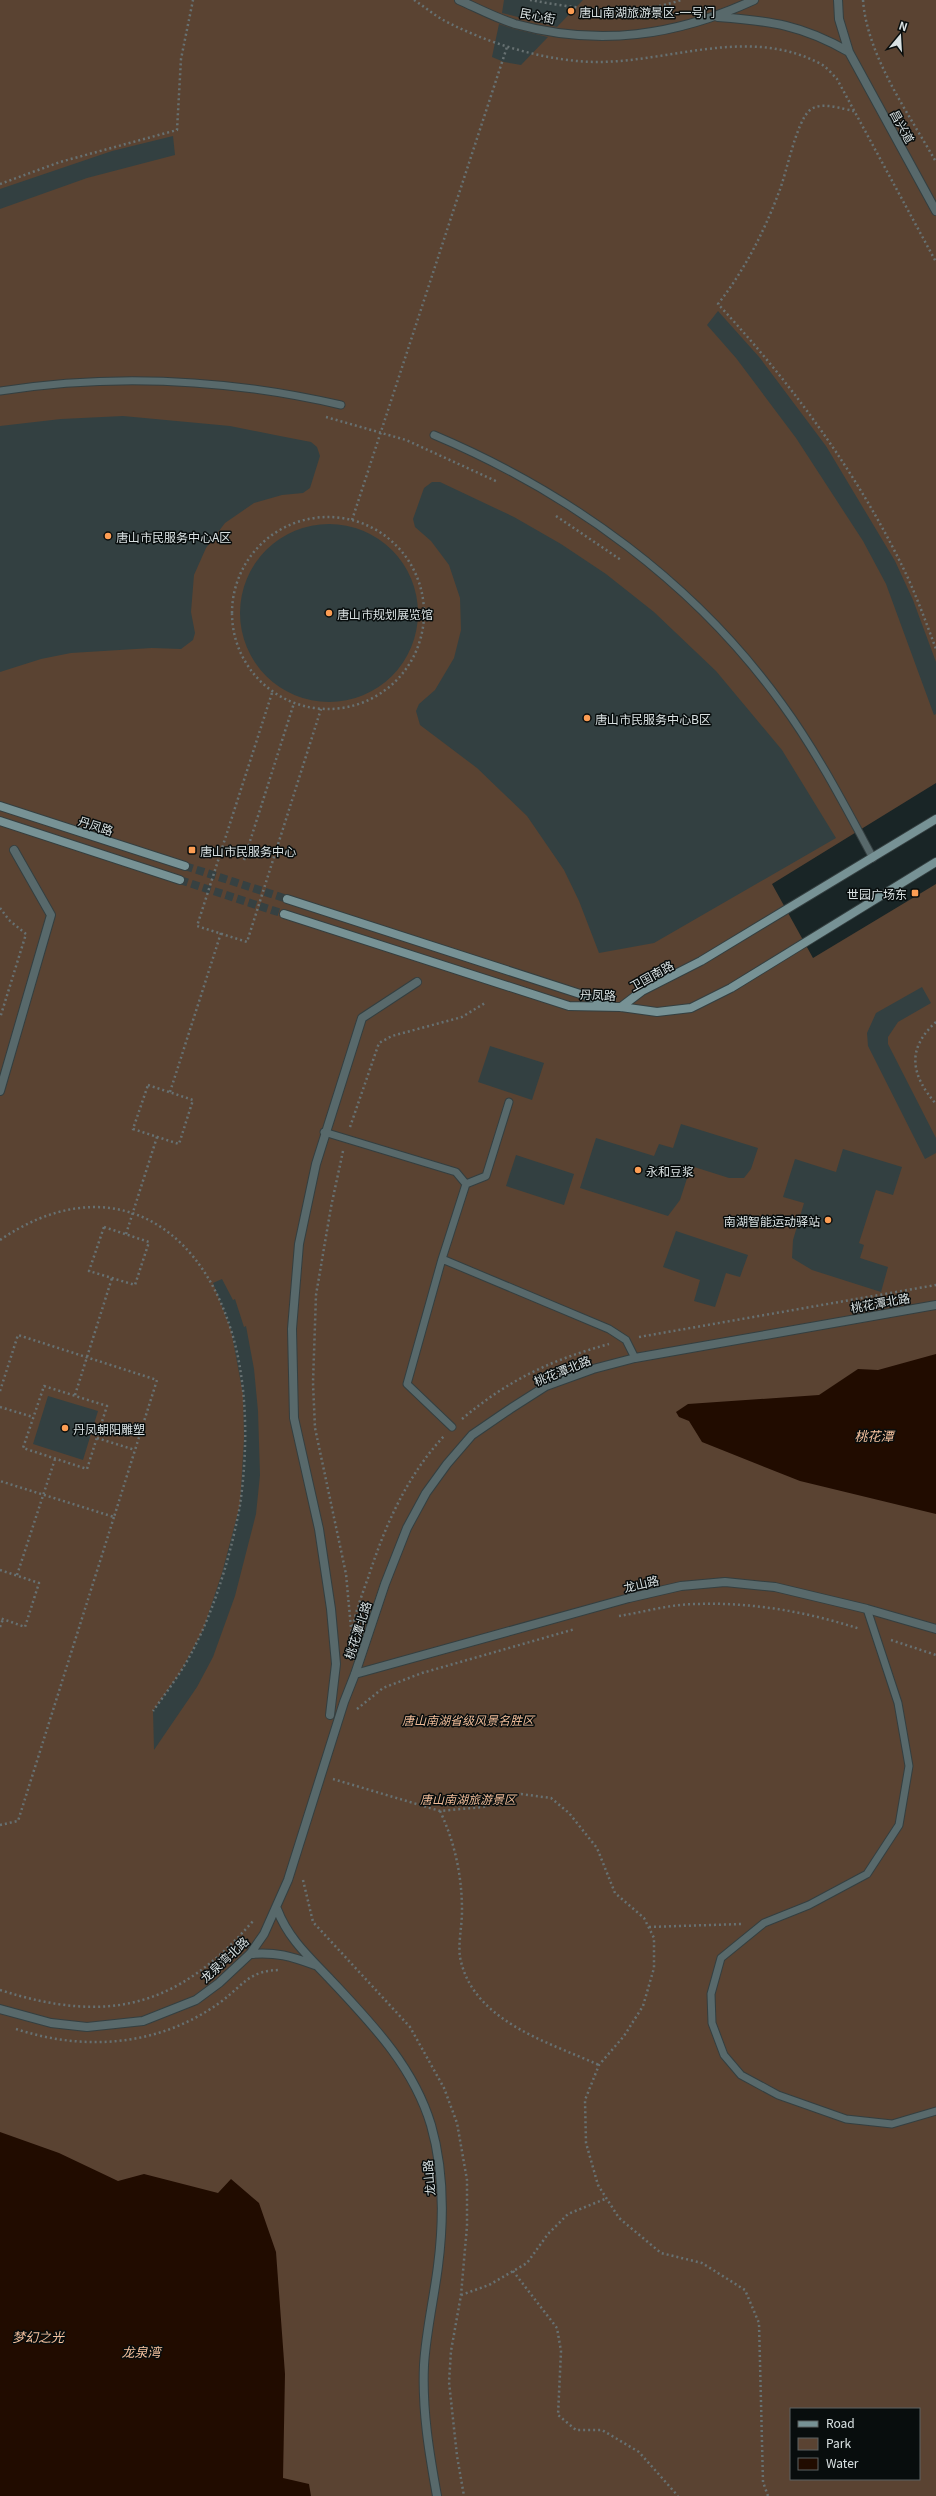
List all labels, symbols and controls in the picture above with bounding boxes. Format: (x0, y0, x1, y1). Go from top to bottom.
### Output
street label: 民心街 (519, 3, 557, 27)
place label: 唐山南湖旅游景区-一号门 (579, 3, 715, 20)
marker: 唐山南湖旅游景区-一号门 (566, 6, 576, 16)
north arrow (880, 16, 920, 56)
text: N (897, 17, 910, 34)
street label: 昌兴道 (887, 106, 919, 146)
place label: 唐山市民服务中心A区 (116, 528, 231, 545)
marker: 唐山市民服务中心A区 (103, 531, 113, 541)
place label: 唐山市规划展览馆 (337, 605, 433, 622)
marker: 唐山市规划展览馆 (324, 608, 334, 618)
place label: 唐山市民服务中心B区 (595, 710, 711, 727)
marker: 唐山市民服务中心B区 (582, 713, 592, 723)
street label: 丹凤路 (76, 811, 116, 839)
place label: 唐山市民服务中心 (200, 842, 296, 859)
marker: 唐山市民服务中心 (187, 845, 197, 855)
place label: 世园广场东 (847, 885, 907, 902)
marker: 世园广场东 (910, 888, 920, 898)
street label: 卫国南路 (626, 956, 676, 994)
street label: 丹凤路 (580, 985, 616, 1003)
place label: 永和豆浆 (646, 1162, 694, 1179)
marker: 永和豆浆 (633, 1165, 643, 1175)
place label: 南湖智能运动驿站 (724, 1212, 820, 1229)
marker: 南湖智能运动驿站 (823, 1215, 833, 1225)
street label: 桃花潭北路 (849, 1288, 911, 1316)
street label: 桃花潭北路 (531, 1351, 593, 1389)
place label: 丹凤朝阳雕塑 (73, 1420, 145, 1437)
marker: 丹凤朝阳雕塑 (60, 1423, 70, 1433)
water label: 桃花潭 (854, 1426, 895, 1445)
street label: 龙山路 (622, 1571, 660, 1595)
street label: 桃花潭北路 (340, 1599, 374, 1661)
park label: 唐山南湖省级风景名胜区 (402, 1711, 536, 1728)
park label: 唐山南湖旅游景区 (420, 1790, 518, 1807)
street label: 龙泉湾北路 (196, 1932, 252, 1986)
street label: 龙山路 (418, 2159, 438, 2197)
water label: 梦幻之光 (12, 2327, 65, 2346)
water label: 龙泉湾 (121, 2342, 162, 2361)
legend (790, 2408, 920, 2480)
text: Road (826, 2414, 855, 2431)
text: Park (826, 2434, 851, 2451)
text: Water (826, 2454, 859, 2471)

